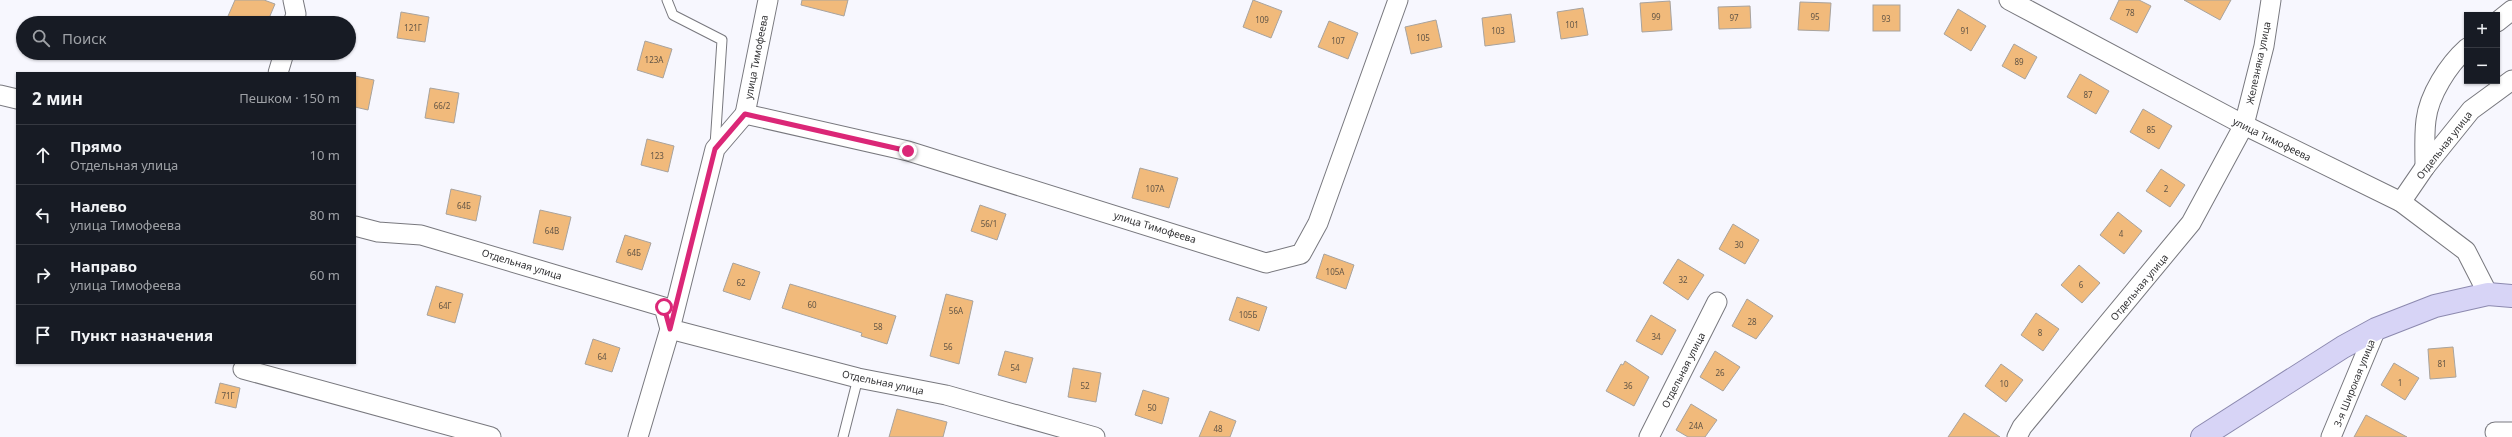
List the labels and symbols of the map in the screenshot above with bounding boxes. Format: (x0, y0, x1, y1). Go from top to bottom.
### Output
house number: 78 (2125, 7, 2135, 18)
house number: 99 (1651, 11, 1661, 22)
house number: 95 (1810, 11, 1820, 22)
house number: 97 (1729, 12, 1739, 23)
house number: 93 (1881, 13, 1891, 24)
street label: улица Тимофеева (741, 14, 771, 100)
house number: 109 (1255, 14, 1269, 25)
house number: 101 (1565, 19, 1579, 30)
street label: Железняка улица (2242, 20, 2274, 106)
house number: 121Г (404, 22, 422, 33)
house number: 103 (1491, 25, 1505, 36)
house number: 91 (1960, 25, 1970, 36)
house number: 105 (1416, 32, 1430, 43)
house number: 107 (1331, 35, 1345, 46)
house number: 123А (645, 54, 664, 65)
house number: 89 (2014, 56, 2024, 67)
house number: 87 (2083, 89, 2093, 100)
house number: 66/2 (434, 100, 451, 111)
street label: Отдельная улица (2413, 108, 2475, 182)
street label: улица Тимофеева (2230, 114, 2314, 164)
house number: 85 (2146, 124, 2156, 135)
route end (899, 142, 917, 160)
house number: 123 (650, 150, 664, 161)
house number: 107А (1146, 183, 1165, 194)
house number: 2 (2164, 183, 2169, 194)
house number: 64Б (457, 200, 471, 211)
street label: улица Тимофеева (1112, 208, 1198, 246)
house number: 56/1 (981, 218, 997, 229)
house number: 64В (545, 225, 559, 236)
house number: 4 (2119, 228, 2124, 239)
house number: 30 (1734, 239, 1744, 250)
street label: Отдельная улица (480, 245, 564, 283)
house number: 64Б (627, 247, 641, 258)
street label: Отдельная улица (2107, 251, 2171, 323)
house number: 105А (1326, 266, 1345, 277)
house number: 32 (1678, 274, 1688, 285)
house number: 62 (736, 277, 746, 288)
house number: 6 (2079, 279, 2084, 290)
route start (655, 298, 673, 316)
house number: 60 (807, 299, 817, 310)
house number: 64Г (438, 300, 452, 311)
house number: 56А (949, 305, 964, 316)
house number: 105Б (1239, 309, 1257, 320)
house number: 28 (1747, 316, 1757, 327)
house number: 58 (873, 321, 883, 332)
house number: 8 (2038, 327, 2043, 338)
street label: Отдельная улица (1658, 330, 1708, 410)
house number: 34 (1651, 331, 1661, 342)
street label: 3-я Широкая улица (2330, 337, 2378, 429)
house number: 56 (943, 341, 953, 352)
house number: 64 (597, 351, 607, 362)
house number: 81 (2437, 358, 2447, 369)
house number: 54 (1010, 362, 1020, 373)
street label: Отдельная улица (841, 367, 925, 397)
house number: 26 (1715, 367, 1725, 378)
house number: 1 (2398, 377, 2402, 388)
house number: 10 (1999, 378, 2009, 389)
house number: 52 (1080, 380, 1090, 391)
house number: 36 (1623, 380, 1633, 391)
house number: 71Г (221, 390, 235, 401)
house number: 50 (1147, 402, 1157, 413)
house number: 24А (1689, 420, 1704, 431)
house number: 48 (1213, 423, 1223, 434)

